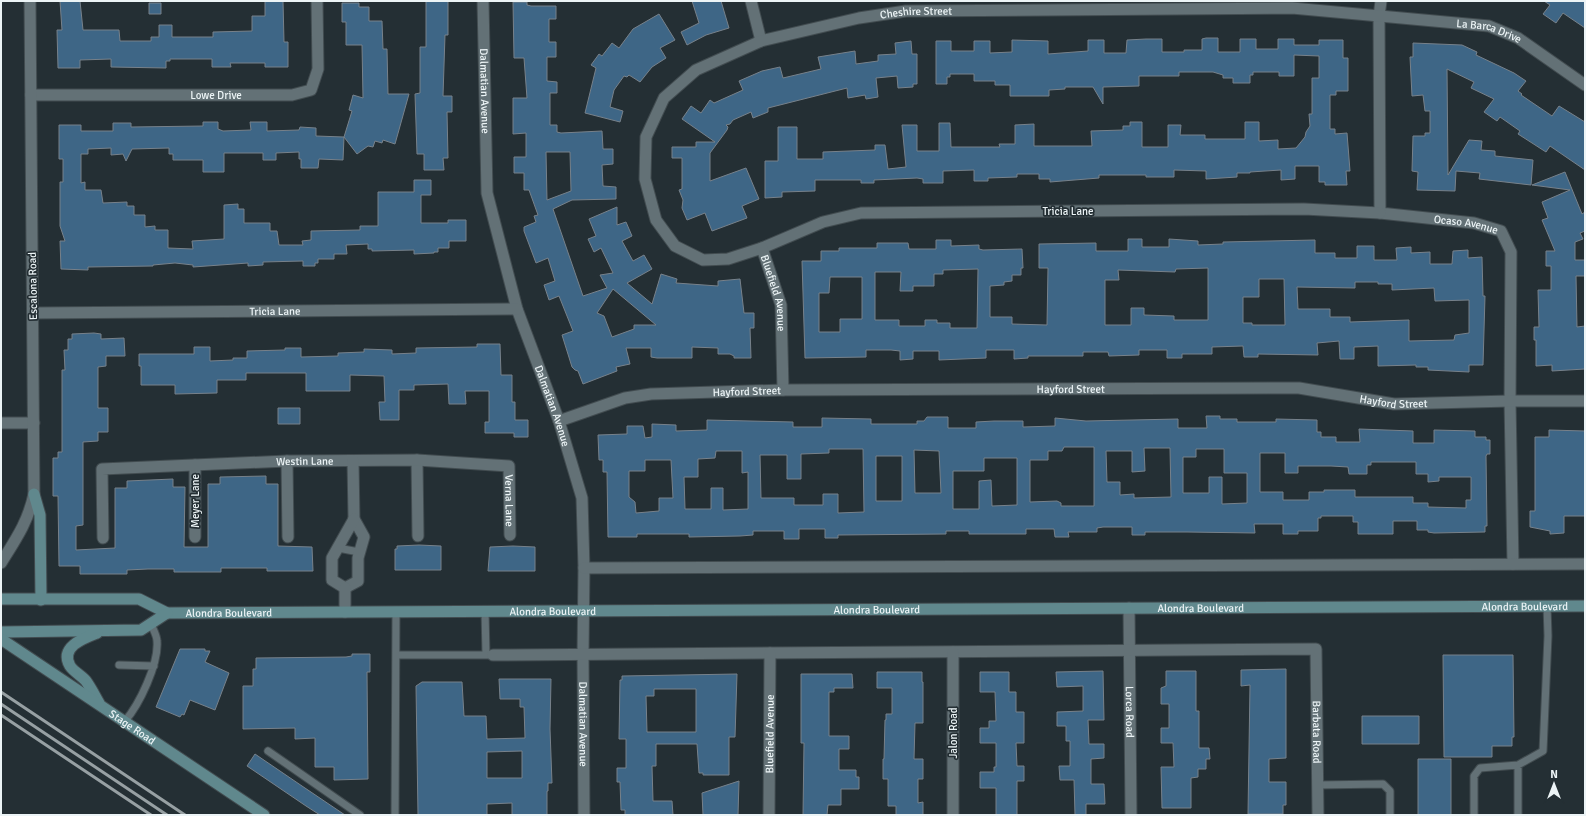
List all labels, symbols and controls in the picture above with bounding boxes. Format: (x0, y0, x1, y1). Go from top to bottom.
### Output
street label: Cheshire Street (879, 4, 952, 21)
street label: La Barca Drive (1456, 17, 1525, 45)
street label: Dalmatian Avenue (477, 48, 492, 134)
street label: Lowe Drive (190, 89, 242, 102)
street label: Tricia Lane (1042, 205, 1094, 218)
street label: Ocaso Avenue (1433, 212, 1500, 236)
street label: Escalona Road (26, 252, 40, 320)
street label: Bluefield Avenue (758, 253, 788, 332)
street label: Tricia Lane (249, 304, 301, 318)
street label: Dalmatian Avenue (532, 363, 573, 448)
street label: Hayford Street (1036, 382, 1105, 396)
street label: Hayford Street (712, 384, 781, 399)
street label: Hayford Street (1359, 392, 1428, 411)
street label: Westin Lane (276, 454, 334, 468)
street label: Meyer Lane (189, 474, 202, 528)
street label: Verna Lane (503, 474, 516, 527)
street label: Alondra Boulevard (1481, 600, 1568, 613)
street label: Alondra Boulevard (1157, 601, 1244, 615)
street label: Alondra Boulevard (833, 603, 920, 616)
street label: Alondra Boulevard (509, 604, 596, 618)
street label: Alondra Boulevard (185, 606, 272, 619)
street label: Dalmatian Avenue (577, 681, 590, 767)
street label: Lorca Road (1123, 686, 1137, 738)
street label: Bluefield Avenue (763, 694, 776, 774)
street label: Barbata Road (1310, 700, 1324, 764)
street label: Stage Road (107, 707, 158, 747)
street label: Jalon Road (947, 707, 960, 759)
north arrow (1534, 764, 1574, 804)
text: N (1550, 768, 1558, 781)

